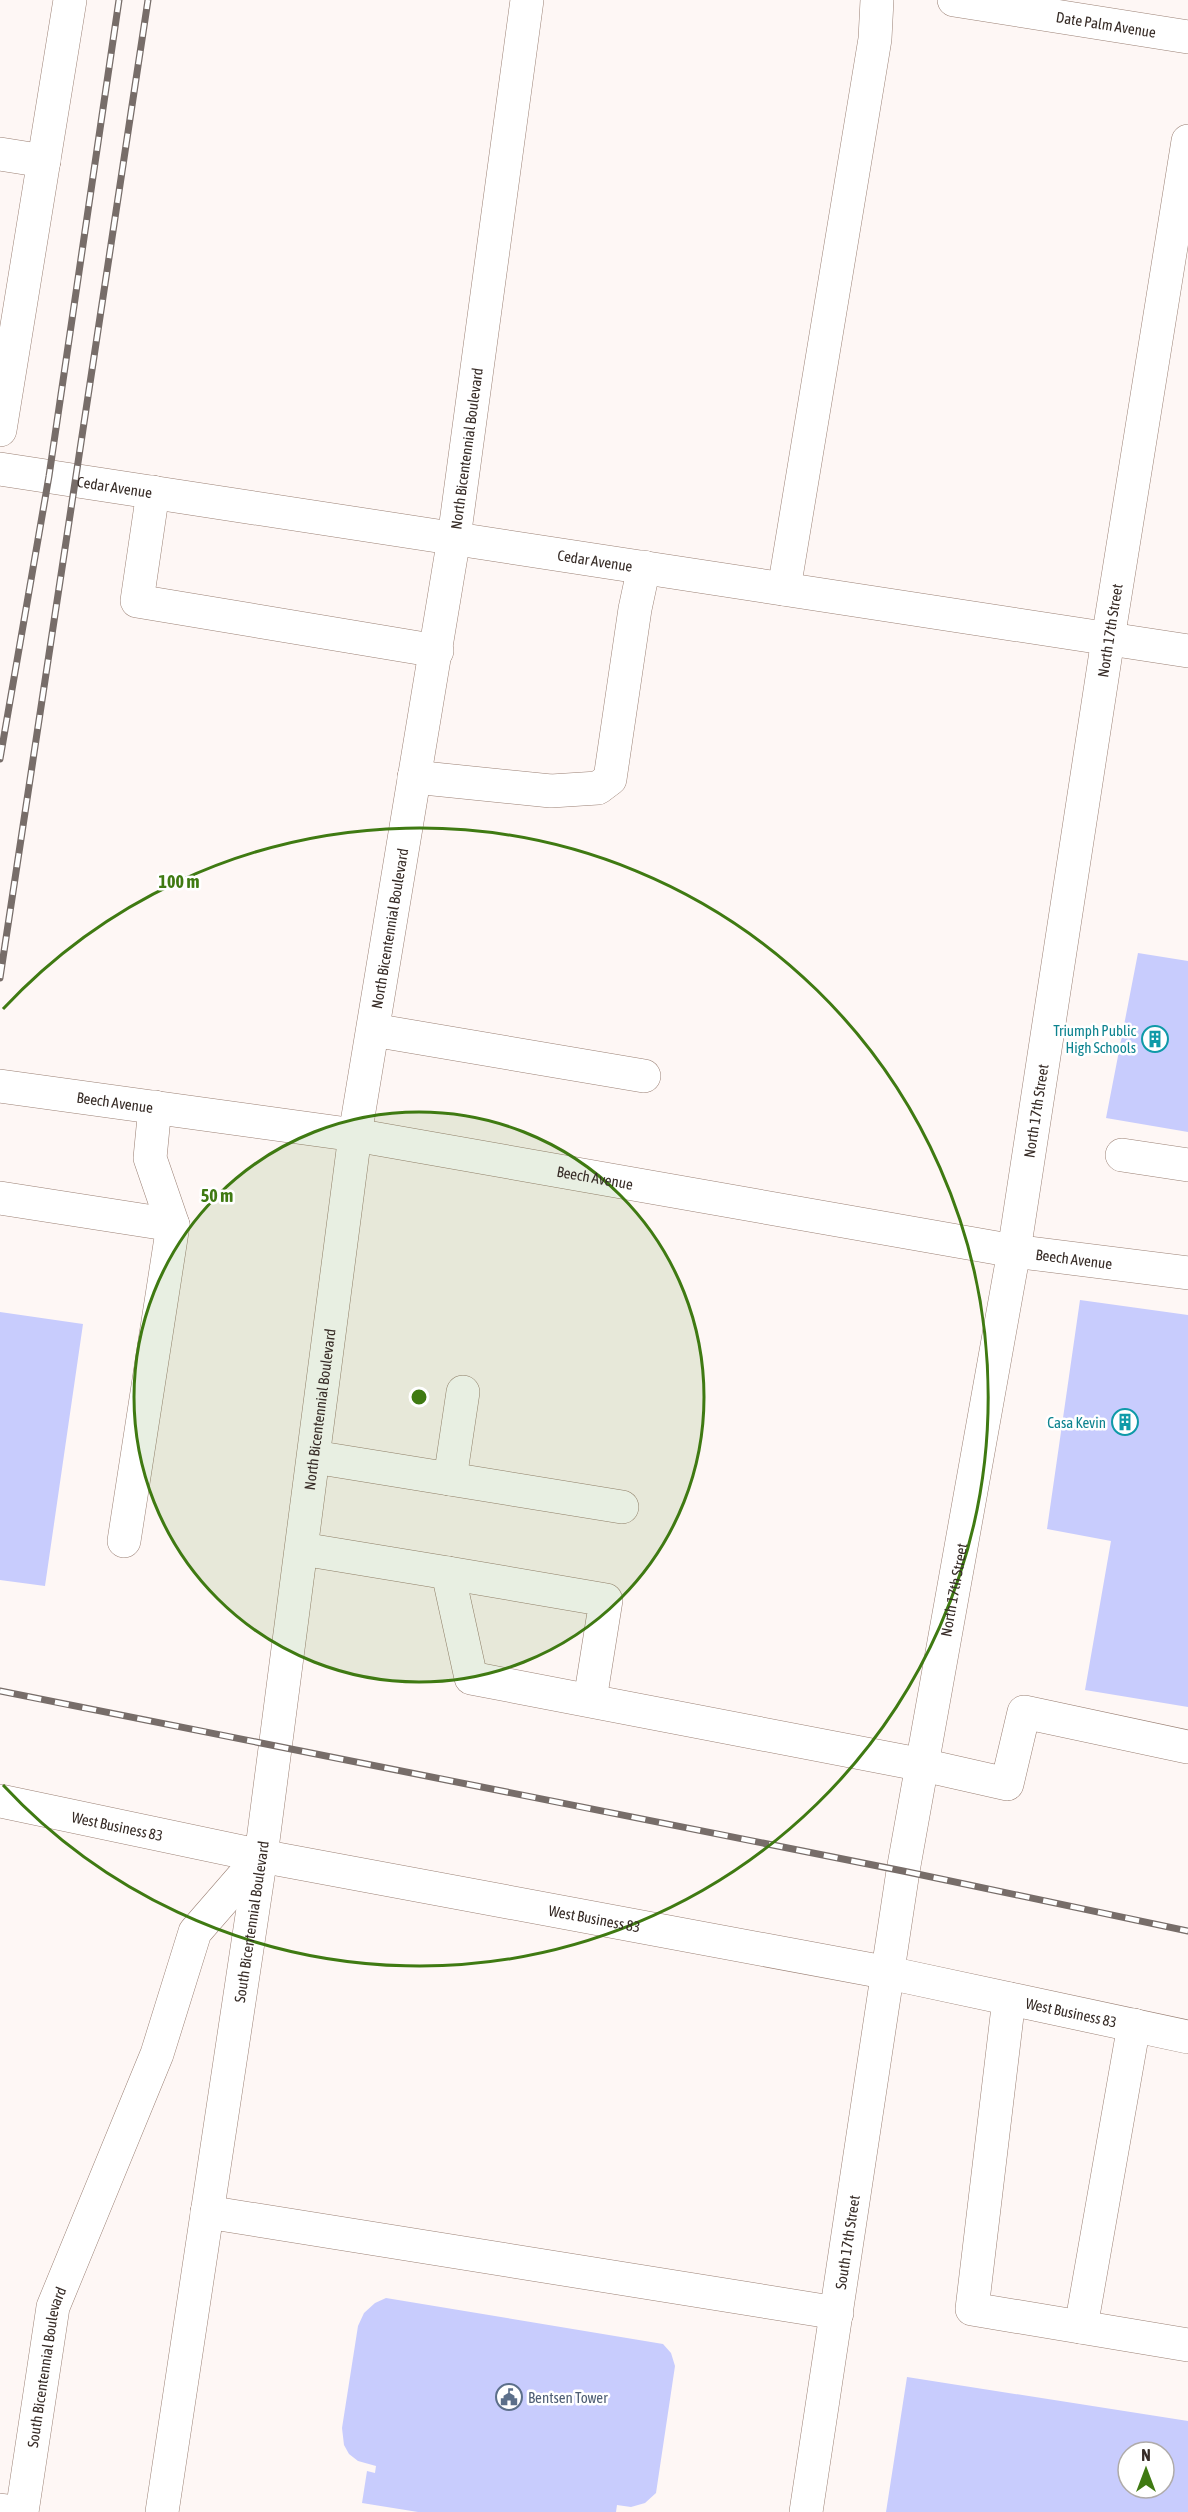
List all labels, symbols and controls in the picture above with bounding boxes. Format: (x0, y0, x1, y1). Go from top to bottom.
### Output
street label: Date Palm Avenue (1055, 8, 1157, 40)
street label: North Bicentennial Boulevard (447, 367, 486, 530)
street label: Cedar Avenue (76, 472, 154, 501)
street label: Cedar Avenue (556, 546, 634, 574)
street label: North 17th Street (1094, 582, 1125, 678)
street label: North Bicentennial Boulevard (368, 847, 411, 1010)
text: 100 m (159, 871, 199, 892)
place label: Triumph Public High Schools (1053, 1022, 1136, 1056)
building icon: Triumph Public High Schools (1140, 1024, 1170, 1054)
street label: North 17th Street (1020, 1063, 1051, 1159)
street label: Beech Avenue (76, 1088, 154, 1116)
street label: Beech Avenue (556, 1162, 635, 1192)
text: 50 m (201, 1185, 233, 1206)
street label: Beech Avenue (1035, 1245, 1114, 1272)
street label: North Bicentennial Boulevard (300, 1327, 338, 1491)
centre of rings (409, 1387, 429, 1407)
building icon: Casa Kevin (1110, 1407, 1140, 1437)
place label: Casa Kevin (1047, 1414, 1106, 1431)
street label: North 17th Street (937, 1542, 970, 1638)
street label: West Business 83 (70, 1808, 165, 1844)
street label: South Bicentennial Boulevard (231, 1840, 271, 2004)
street label: West Business 83 (547, 1901, 642, 1935)
street label: West Business 83 (1024, 1994, 1119, 2030)
street label: South 17th Street (831, 2194, 862, 2290)
street label: South Bicentennial Boulevard (23, 2284, 69, 2449)
public building icon: Bentsen Tower (494, 2382, 524, 2412)
place label: Bentsen Tower (528, 2389, 608, 2406)
north arrow (1116, 2440, 1176, 2500)
text: N (1141, 2446, 1151, 2464)

